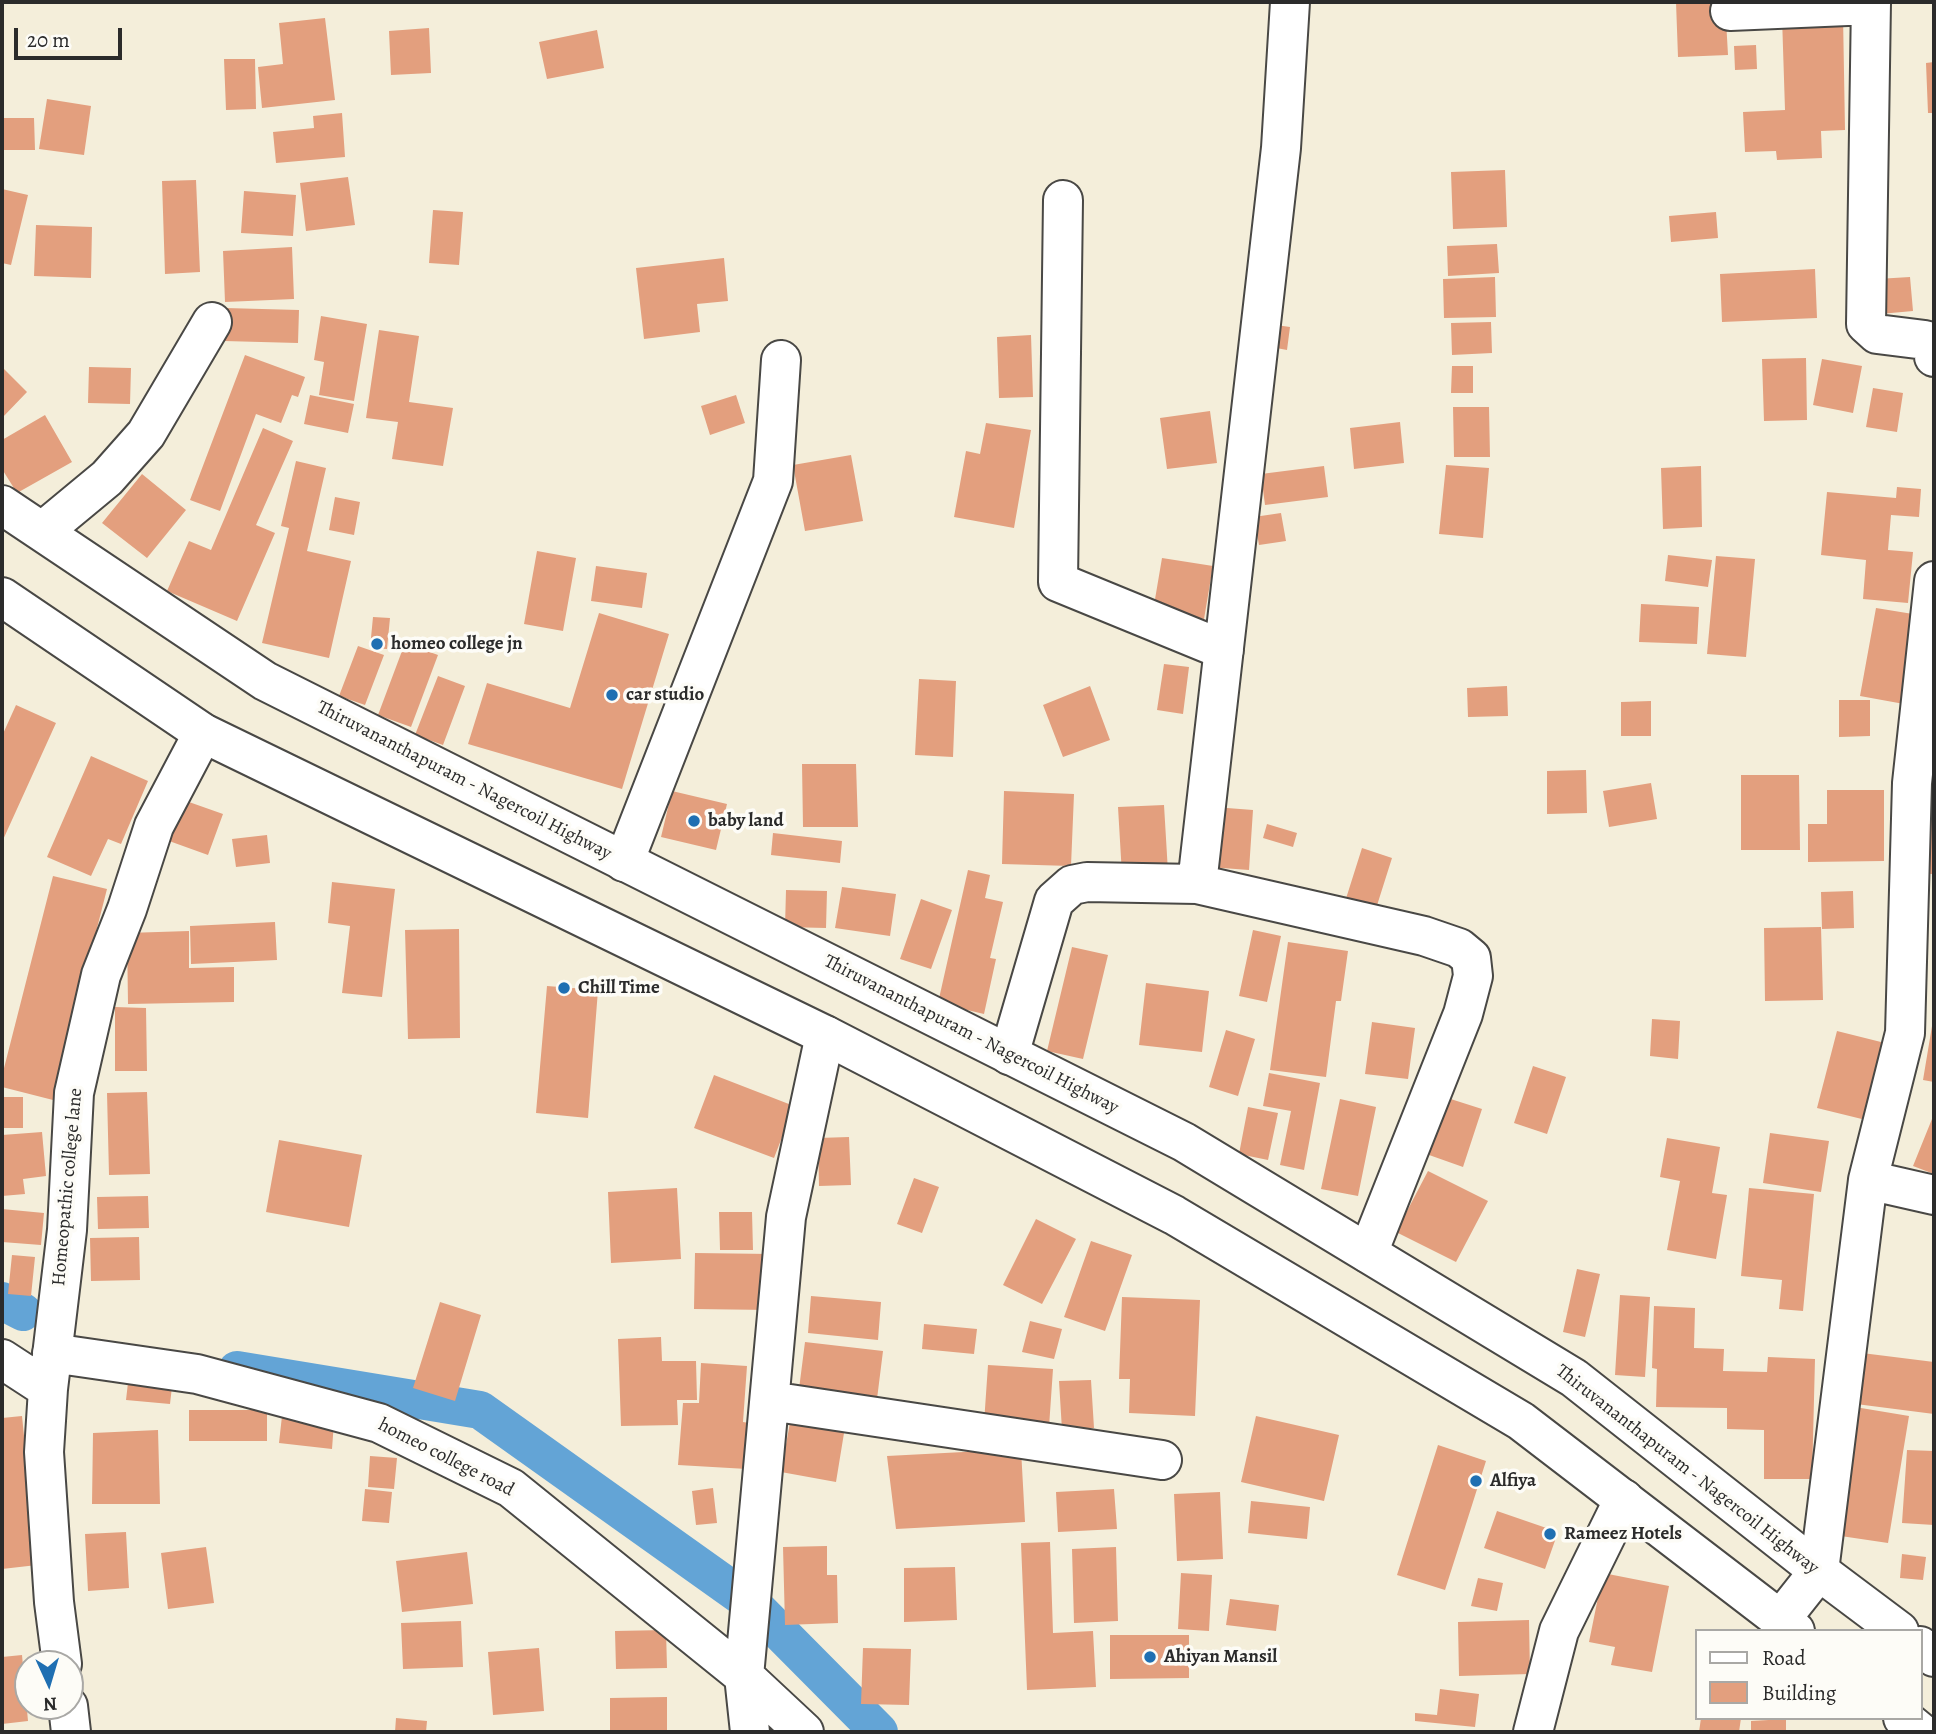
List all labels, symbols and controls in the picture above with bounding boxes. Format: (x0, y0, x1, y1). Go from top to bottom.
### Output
scale bar (18, 14, 126, 58)
text: 20 m (27, 26, 70, 54)
place label: homeo college jn (391, 633, 523, 655)
marker: homeo college jn (369, 636, 385, 652)
place label: car studio (626, 684, 704, 706)
marker: car studio (604, 687, 620, 703)
street label: Thiruvananthapuram - Nagercoil Highway (313, 696, 615, 866)
place label: baby land (708, 810, 784, 832)
marker: baby land (686, 813, 702, 829)
street label: Thiruvananthapuram - Nagercoil Highway (820, 950, 1122, 1120)
place label: Chill Time (578, 977, 660, 999)
marker: Chill Time (556, 980, 572, 996)
street label: Homeopathic college lane (48, 1087, 88, 1287)
street label: Thiruvananthapuram - Nagercoil Highway (1551, 1360, 1823, 1580)
street label: homeo college road (374, 1414, 518, 1502)
place label: Alfiya (1490, 1470, 1536, 1492)
marker: Alfiya (1468, 1473, 1484, 1489)
place label: Rameez Hotels (1564, 1523, 1682, 1545)
marker: Rameez Hotels (1542, 1526, 1558, 1542)
legend (1694, 1629, 1922, 1720)
text: Road (1762, 1644, 1806, 1672)
place label: Ahiyan Mansil (1164, 1646, 1277, 1668)
marker: Ahiyan Mansil (1142, 1649, 1158, 1665)
north arrow (14, 1650, 84, 1720)
text: Building (1762, 1679, 1836, 1707)
text: N (43, 1691, 58, 1717)

